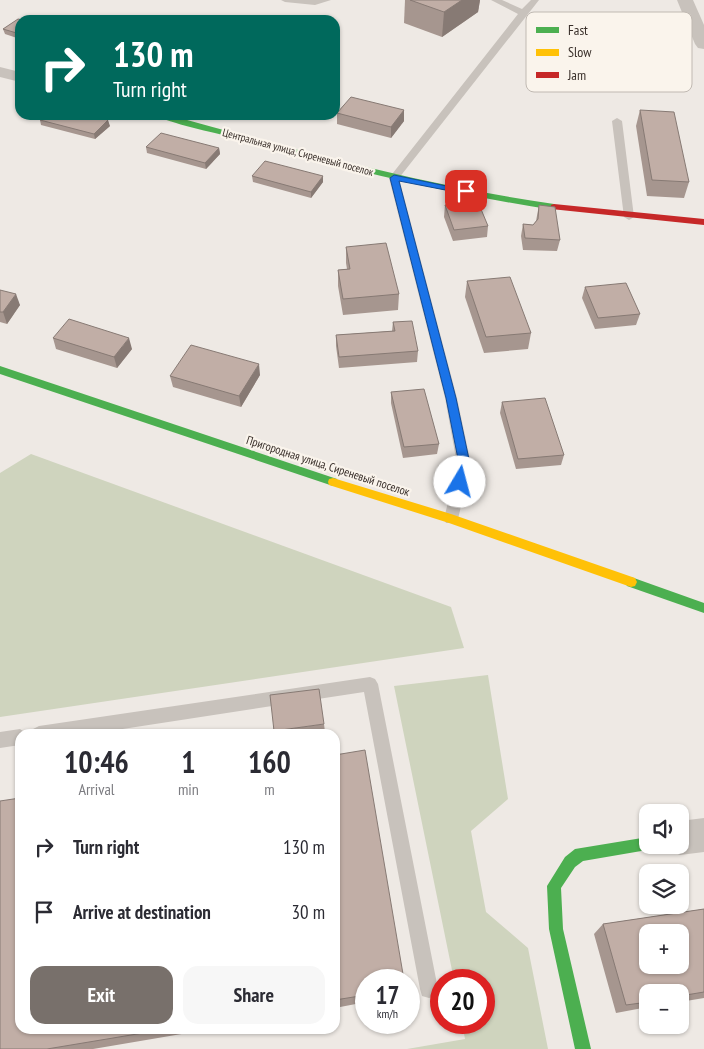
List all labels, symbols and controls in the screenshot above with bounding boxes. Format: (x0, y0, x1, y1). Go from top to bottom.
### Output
legend (526, 12, 692, 92)
text: Fast (568, 21, 588, 39)
text: 130 m (113, 31, 194, 77)
icon: right (30, 35, 95, 100)
text: Slow (568, 43, 592, 61)
text: Jam (567, 66, 586, 84)
text: Turn right (113, 75, 187, 103)
street label: Центральная улица, Сиреневый поселок (221, 125, 376, 179)
pin (445, 170, 487, 212)
icon: arrive (452, 177, 480, 205)
street label: Пригородная улица, Сиреневый поселок (245, 432, 412, 499)
position arrow (433, 455, 485, 507)
text: 10:46 (64, 742, 129, 781)
text: 1 (181, 742, 196, 781)
text: 160 (248, 742, 291, 781)
text: Arrival (78, 779, 115, 799)
text: min (178, 779, 199, 799)
text: m (264, 779, 275, 799)
map controls (639, 804, 689, 1034)
button: sound (639, 804, 689, 854)
icon: right (30, 833, 58, 861)
text: Turn right (73, 835, 139, 859)
text: 130 m (283, 835, 325, 859)
button: layers (639, 864, 689, 914)
icon: arrive (30, 898, 58, 926)
text: Arrive at destination (73, 900, 211, 924)
text: 30 m (292, 900, 325, 924)
button: + (639, 924, 689, 974)
button: Exit (30, 966, 173, 1024)
button: Share (183, 966, 325, 1024)
speed limit sign: 20 (430, 969, 495, 1034)
text: 17 (376, 979, 399, 1011)
button: − (639, 984, 689, 1034)
text: km/h (377, 1006, 398, 1021)

